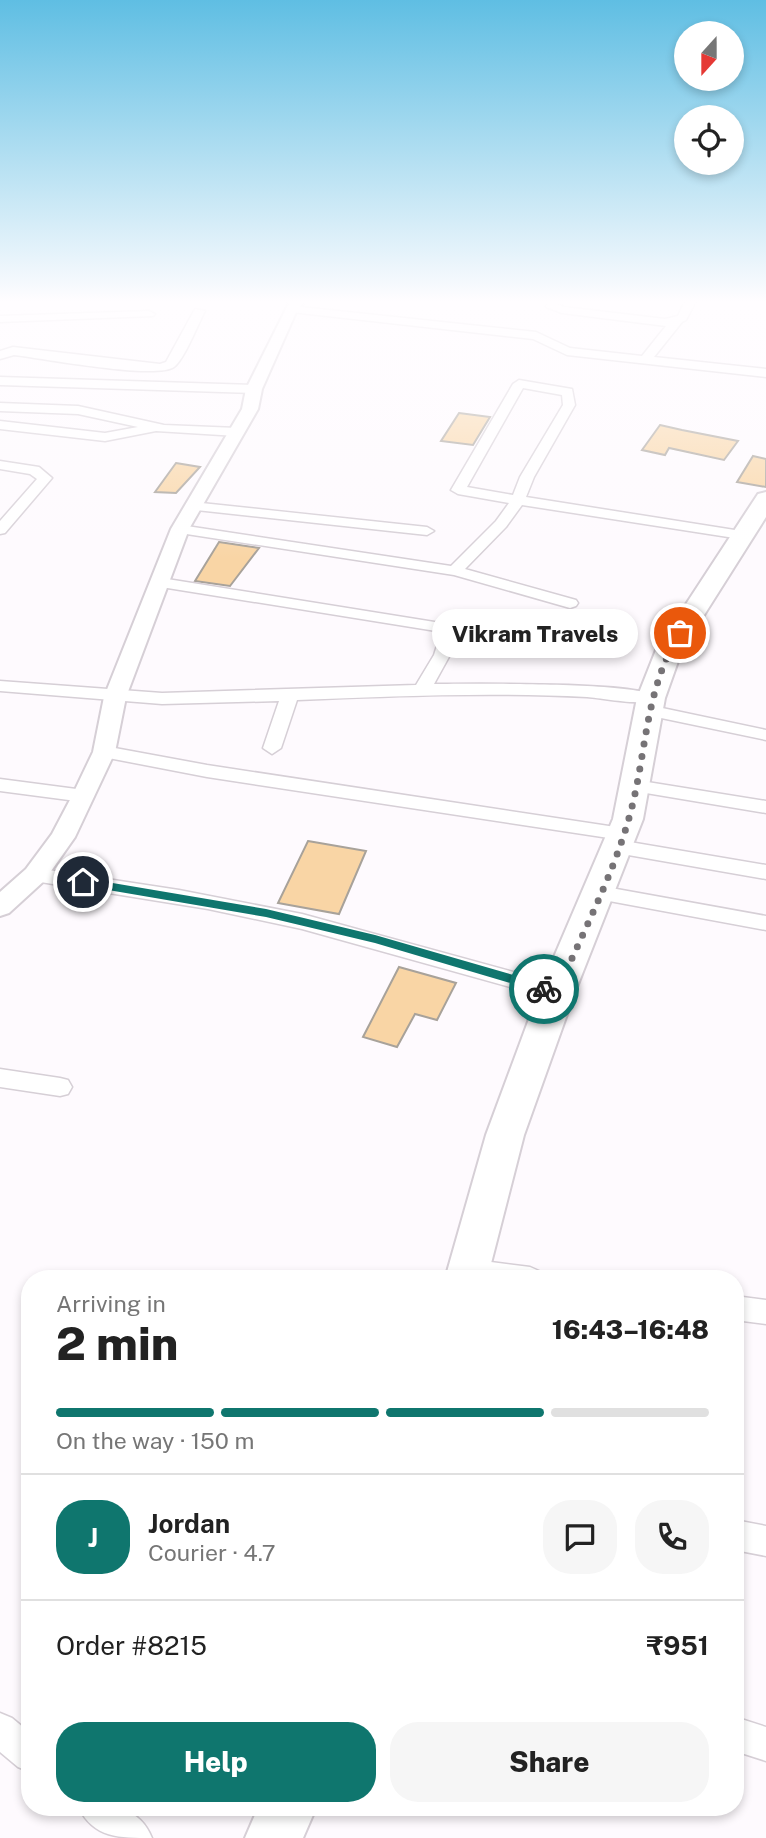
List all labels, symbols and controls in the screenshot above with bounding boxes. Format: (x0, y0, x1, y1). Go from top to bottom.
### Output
north arrow (674, 21, 744, 91)
map controls (674, 21, 744, 175)
button: locate (674, 105, 744, 175)
pin (650, 603, 710, 663)
callout: Vikram Travels (432, 608, 638, 658)
icon: bag (661, 614, 699, 652)
text: Vikram Travels (452, 620, 618, 647)
pin (53, 852, 113, 912)
icon: home (64, 863, 102, 901)
courier (509, 954, 579, 1024)
icon: bike (525, 970, 563, 1008)
text: Arriving in (56, 1290, 166, 1317)
text: 16:43–16:48 (552, 1314, 709, 1345)
text: 2 min (56, 1316, 178, 1370)
text: On the way · 150 m (56, 1427, 254, 1454)
button: chat (543, 1500, 617, 1574)
button: phone (635, 1500, 709, 1574)
text: Jordan (148, 1508, 230, 1539)
text: J (88, 1522, 98, 1553)
text: Courier · 4.7 (148, 1539, 276, 1566)
text: Order #8215 (56, 1630, 207, 1661)
text: ₹951 (646, 1630, 709, 1661)
button: Help (56, 1722, 376, 1802)
button: Share (390, 1722, 709, 1802)

